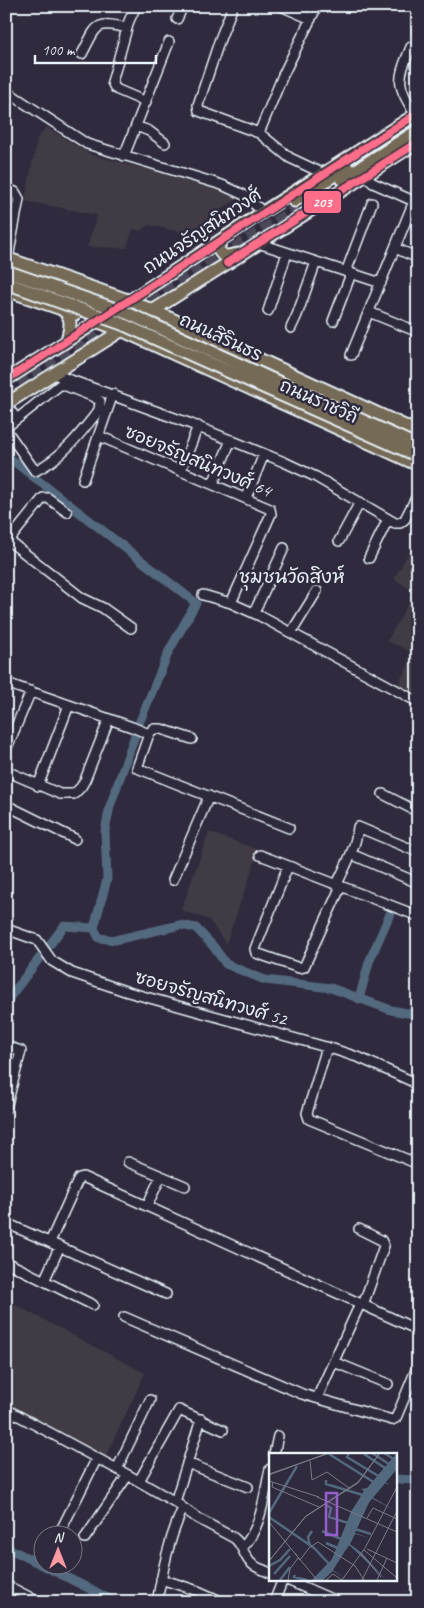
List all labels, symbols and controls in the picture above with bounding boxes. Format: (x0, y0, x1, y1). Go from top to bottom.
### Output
scale bar (35, 32, 156, 64)
text: 100 m (42, 41, 76, 60)
street label: ถนนจรัญสนิทวงศ์ (138, 181, 267, 279)
line badge: 203 (303, 190, 342, 214)
text: 203 (313, 194, 333, 211)
street label: ถนนสิรินธร (176, 308, 266, 366)
street label: ถนนราชวิถี (277, 373, 362, 428)
street label: ซอยจรัญสนิทวงศ์ 64 (121, 418, 277, 503)
district label: ชุมชนวัดสิงห์ (239, 564, 345, 591)
street label: ซอยจรัญสนิทวงศ์ 52 (132, 964, 292, 1031)
inset map (269, 1453, 396, 1580)
north arrow (32, 1526, 82, 1576)
text: N (54, 1529, 65, 1546)

